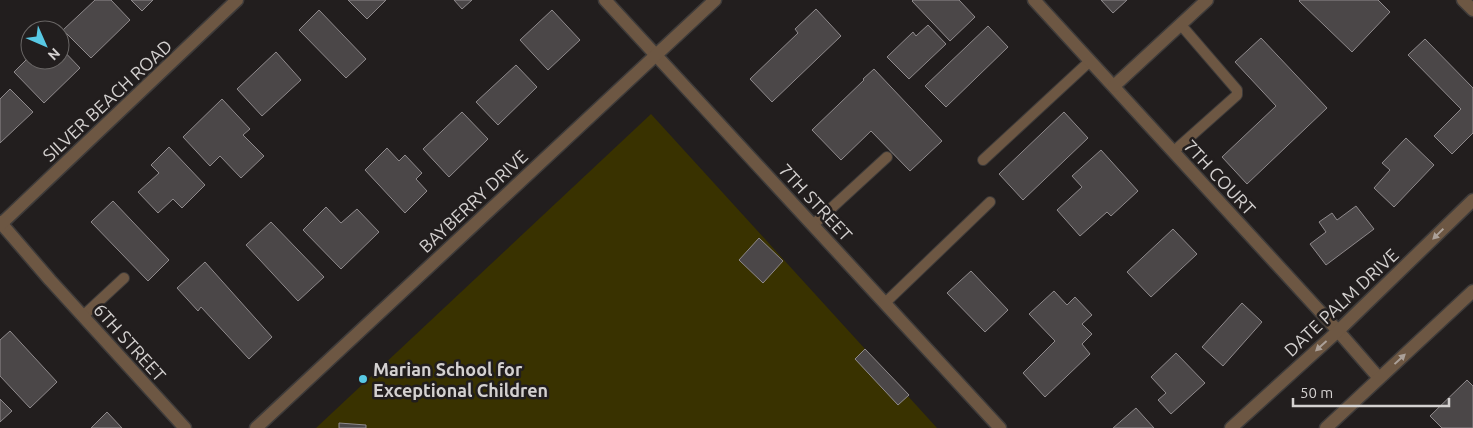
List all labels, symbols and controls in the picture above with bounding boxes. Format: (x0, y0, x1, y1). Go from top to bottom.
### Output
north arrow (20, 20, 70, 70)
street label: SILVER BEACH ROAD (38, 35, 176, 165)
text: N (45, 45, 64, 64)
street label: 7TH COURT (1180, 135, 1260, 219)
street label: BAYBERRY DRIVE (415, 146, 531, 256)
street label: 7TH STREET (775, 159, 857, 245)
one-way arrow (1432, 228, 1444, 240)
street label: DATE PALM DRIVE (1280, 244, 1402, 360)
street label: 6TH STREET (90, 299, 170, 385)
one-way arrow (1314, 341, 1327, 352)
one-way arrow (1394, 353, 1406, 365)
place label: Marian School for Exceptional Children (373, 359, 548, 400)
marker: Marian School for Exceptional Children (357, 373, 369, 385)
scale bar (1293, 376, 1449, 408)
text: 50 m (1300, 384, 1333, 401)

